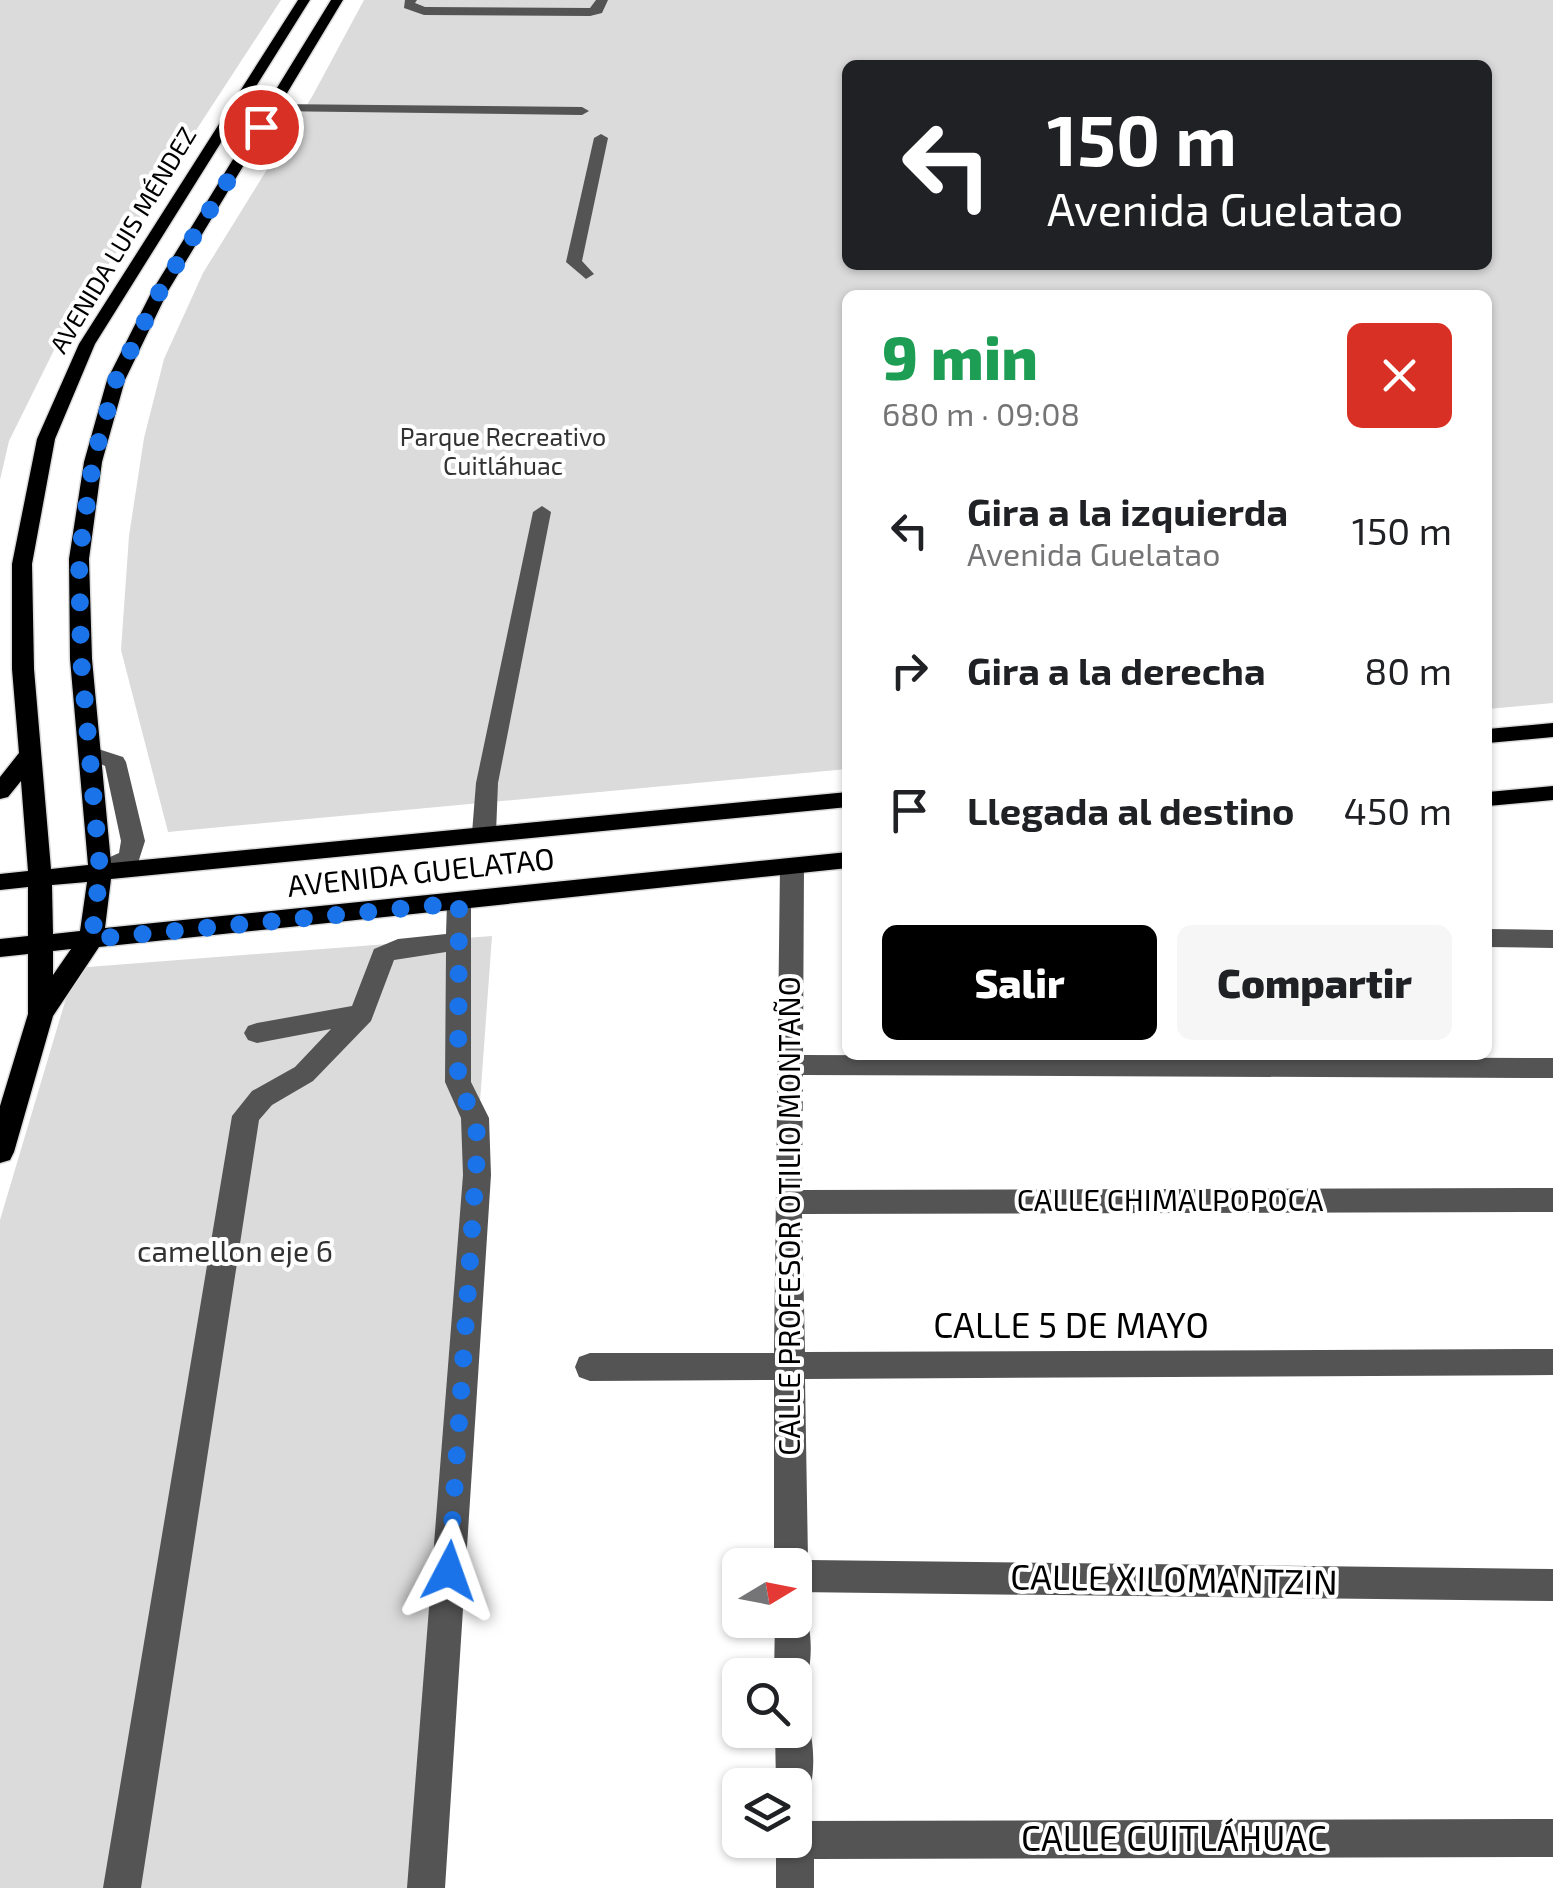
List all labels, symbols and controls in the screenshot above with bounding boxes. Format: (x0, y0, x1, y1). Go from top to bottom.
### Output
pin (219, 85, 304, 170)
text: 150 m (1047, 96, 1237, 180)
icon: arrive (234, 100, 289, 155)
icon: left (882, 100, 1012, 230)
street label: AVENIDA LUIS MÉNDEZ (43, 121, 202, 358)
text: Avenida Guelatao (1047, 181, 1403, 235)
text: 9 min (882, 320, 1038, 392)
button: close (1347, 323, 1452, 428)
text: 680 m · 09:08 (882, 394, 1080, 432)
park label: Parque Recreativo Cuitláhuac (400, 421, 606, 480)
text: Gira a la izquierda (967, 488, 1288, 534)
icon: left (882, 503, 937, 558)
text: 150 m (1352, 507, 1452, 553)
text: Avenida Guelatao (967, 534, 1220, 572)
icon: right (882, 643, 937, 698)
text: Gira a la derecha (967, 647, 1266, 693)
text: 80 m (1364, 647, 1452, 693)
icon: arrive (882, 783, 937, 838)
text: Llegada al destino (967, 787, 1295, 833)
text: 450 m (1344, 787, 1452, 833)
street label: AVENIDA GUELATAO (285, 839, 556, 903)
button: Salir (882, 925, 1157, 1040)
button: Compartir (1177, 925, 1452, 1040)
street label: CALLE PROFESOR OTILIO MONTAÑO (770, 976, 806, 1456)
street label: CALLE CHIMALPOPOCA (1017, 1181, 1324, 1217)
park label: camellon eje 6 (137, 1232, 333, 1268)
street label: CALLE 5 DE MAYO (933, 1303, 1209, 1345)
position arrow (397, 1519, 501, 1623)
north arrow (722, 1548, 812, 1638)
map controls (722, 1548, 812, 1858)
street label: CALLE XILOMANTZIN (1010, 1554, 1338, 1602)
button: search (722, 1658, 812, 1748)
button: layers (722, 1768, 812, 1858)
street label: CALLE CUITLÁHUAC (1021, 1816, 1327, 1858)

